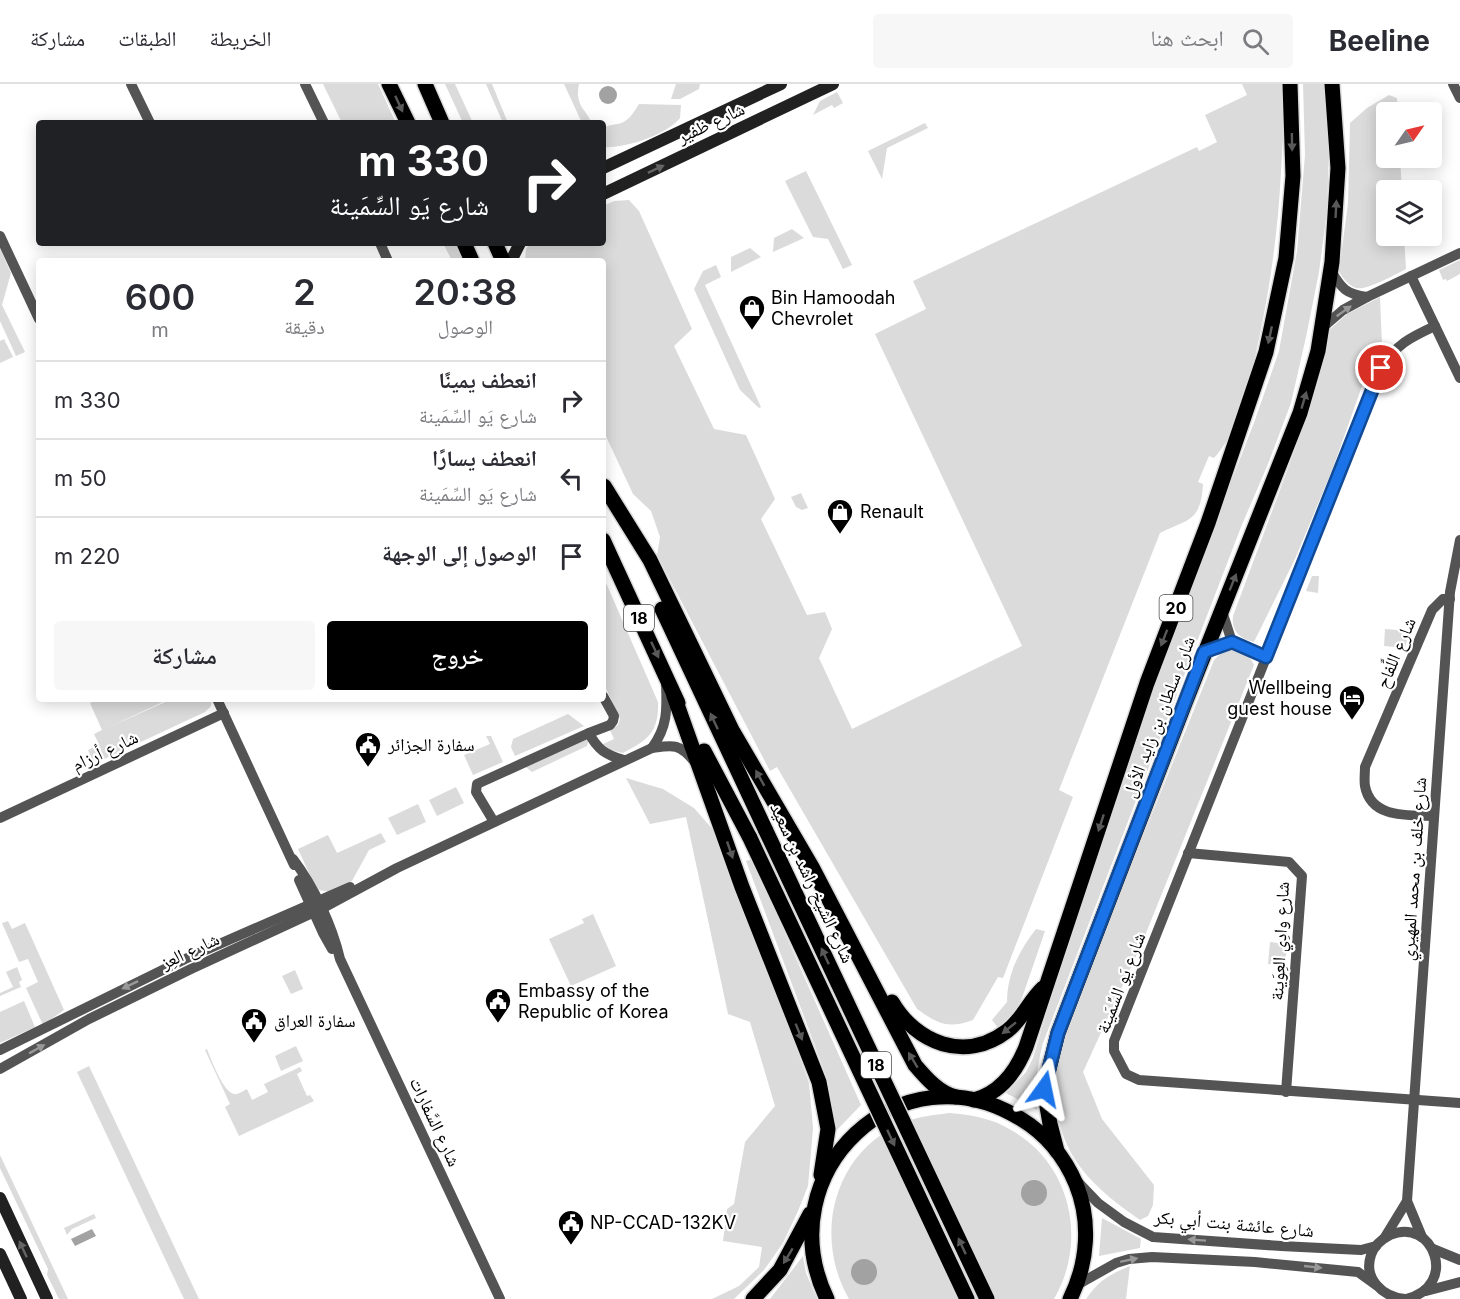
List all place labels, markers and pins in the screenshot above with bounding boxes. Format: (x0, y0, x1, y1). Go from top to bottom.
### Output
place label: Bin Hamoodah Chevrolet (771, 287, 895, 329)
shop icon: Bin Hamoodah Chevrolet (737, 293, 767, 331)
pin (1355, 342, 1406, 393)
shop icon: Renault (825, 497, 855, 535)
place label: Renault (860, 501, 924, 522)
place label: Wellbeing guest house (1227, 677, 1332, 719)
hotel icon: Wellbeing guest house (1337, 683, 1367, 721)
public building icon: سفارة الجزائر (353, 730, 383, 768)
place label: سفارة الجزائر (387, 734, 475, 755)
place label: Embassy of the Republic of Korea (518, 980, 669, 1022)
public building icon: Embassy of the Republic of Korea (483, 986, 513, 1024)
public building icon: سفارة العراق (239, 1006, 269, 1044)
place label: سفارة العراق (274, 1010, 355, 1032)
public building icon: NP-CCAD-132KV (556, 1208, 586, 1246)
place label: NP-CCAD-132KV (590, 1212, 736, 1233)

